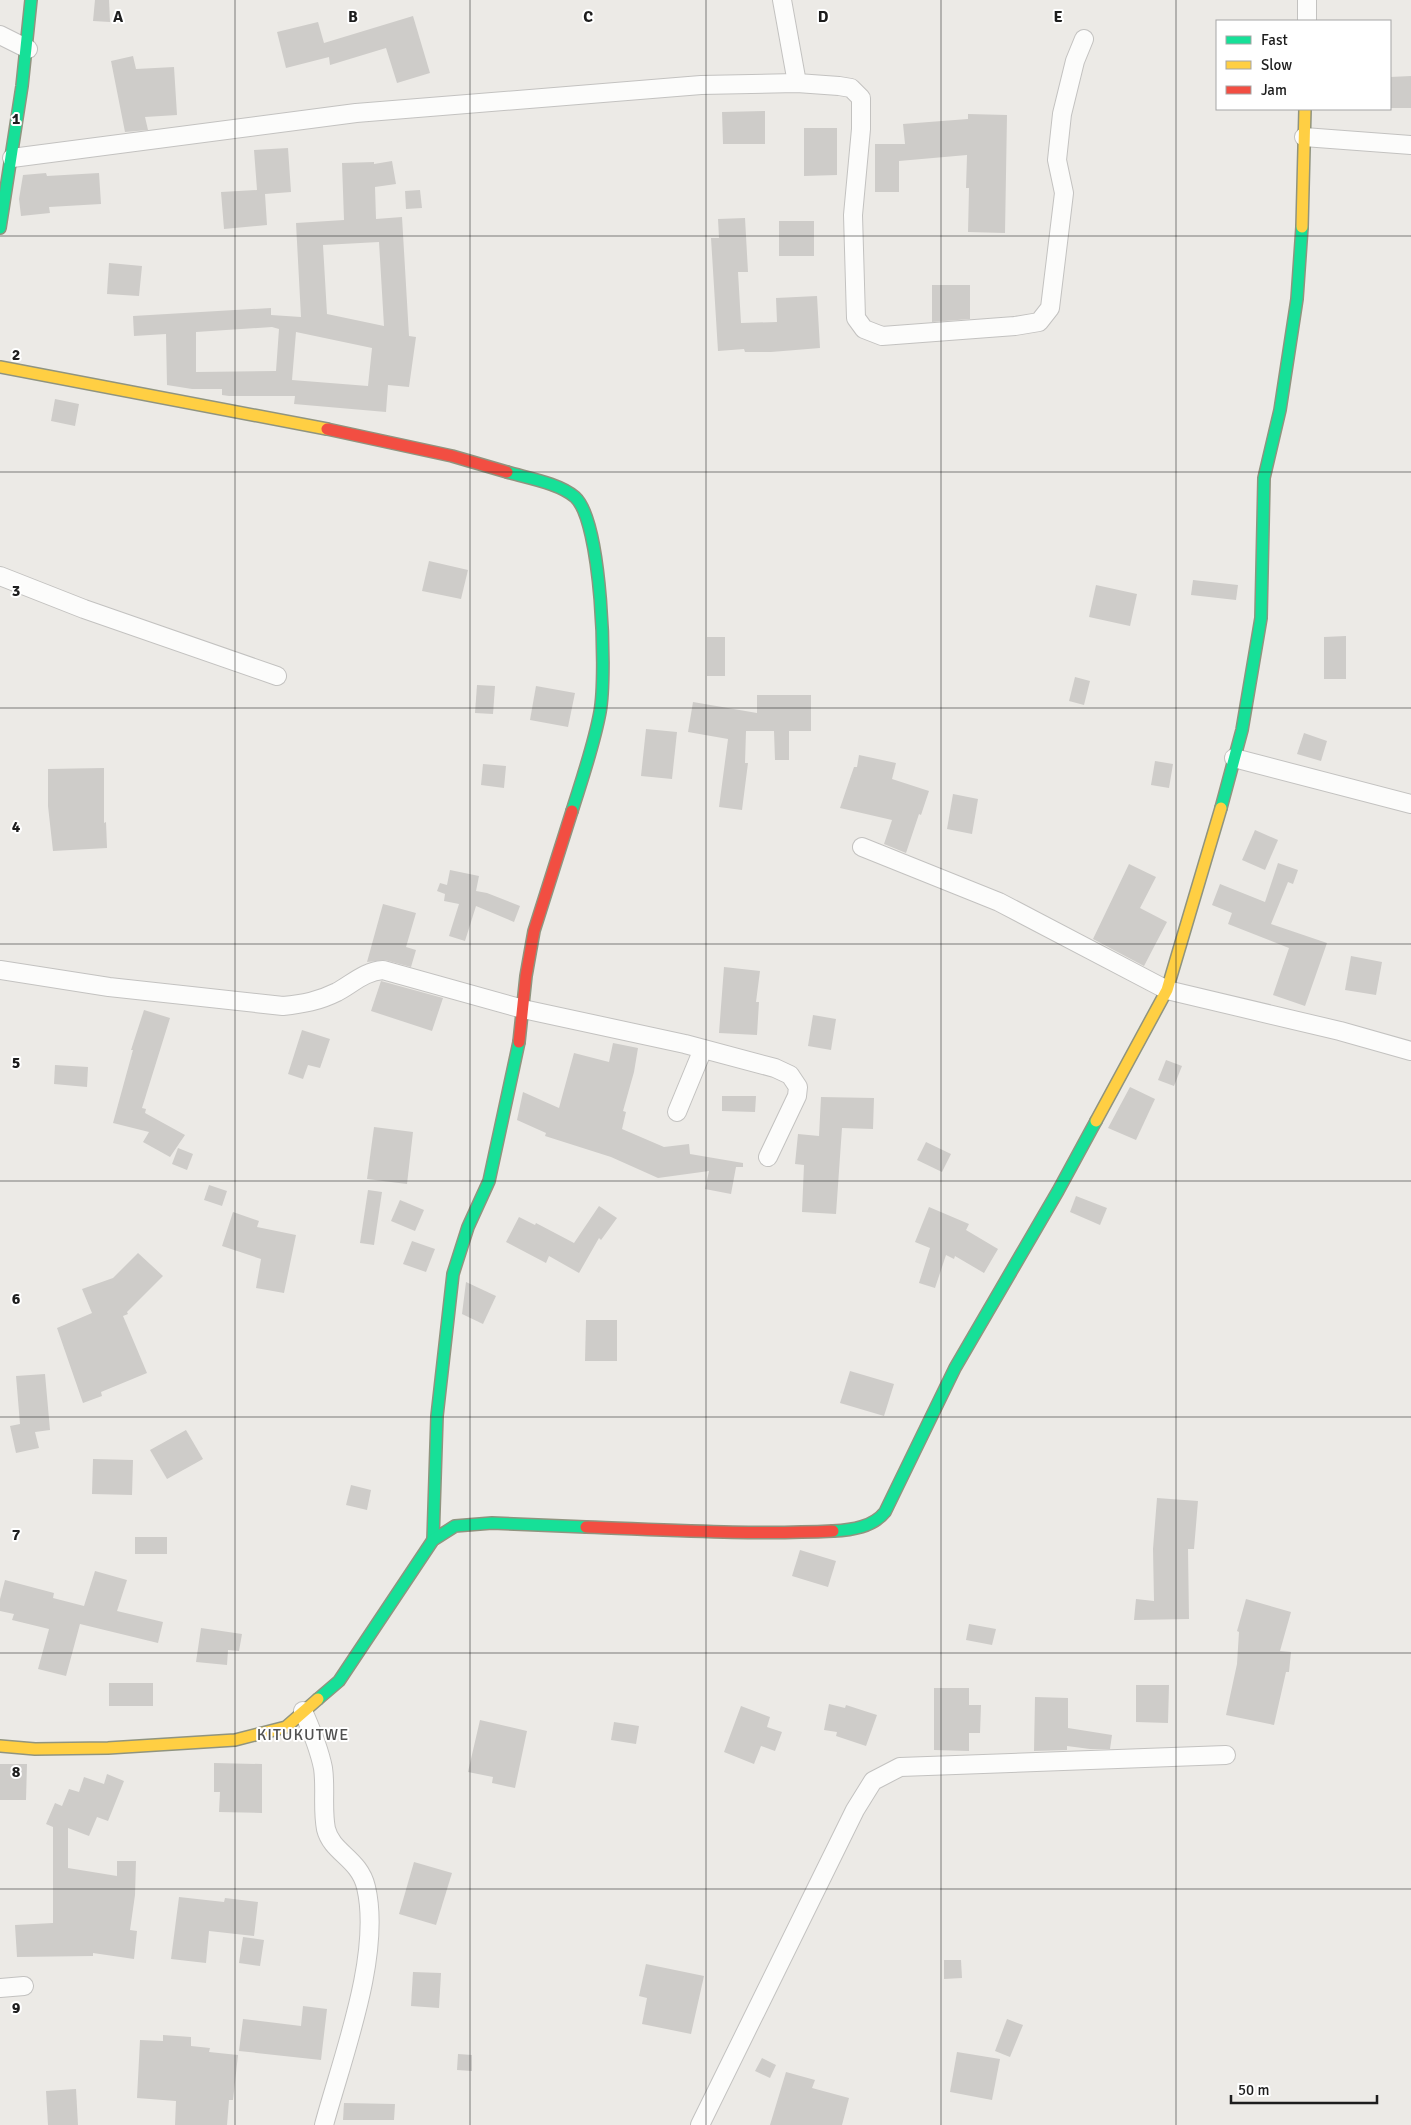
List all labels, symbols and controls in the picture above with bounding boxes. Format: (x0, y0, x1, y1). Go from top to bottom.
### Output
text: A (113, 7, 124, 27)
text: B (348, 7, 358, 27)
text: C (583, 7, 593, 27)
text: D (818, 7, 829, 27)
text: E (1053, 7, 1063, 27)
legend (1216, 20, 1391, 110)
text: Fast (1261, 31, 1288, 49)
text: Slow (1261, 56, 1292, 74)
text: Jam (1261, 81, 1287, 99)
text: 1 (12, 109, 21, 129)
text: 2 (12, 345, 20, 365)
text: 3 (12, 581, 20, 601)
text: 4 (12, 817, 21, 837)
text: 5 (12, 1053, 20, 1073)
text: 6 (12, 1289, 21, 1309)
text: 7 (12, 1525, 21, 1545)
district label: KITUKUTWE (257, 1725, 349, 1745)
text: 8 (12, 1762, 21, 1782)
text: 9 (12, 1998, 21, 2018)
scale bar (1231, 2072, 1377, 2104)
text: 50 m (1238, 2081, 1269, 2099)

